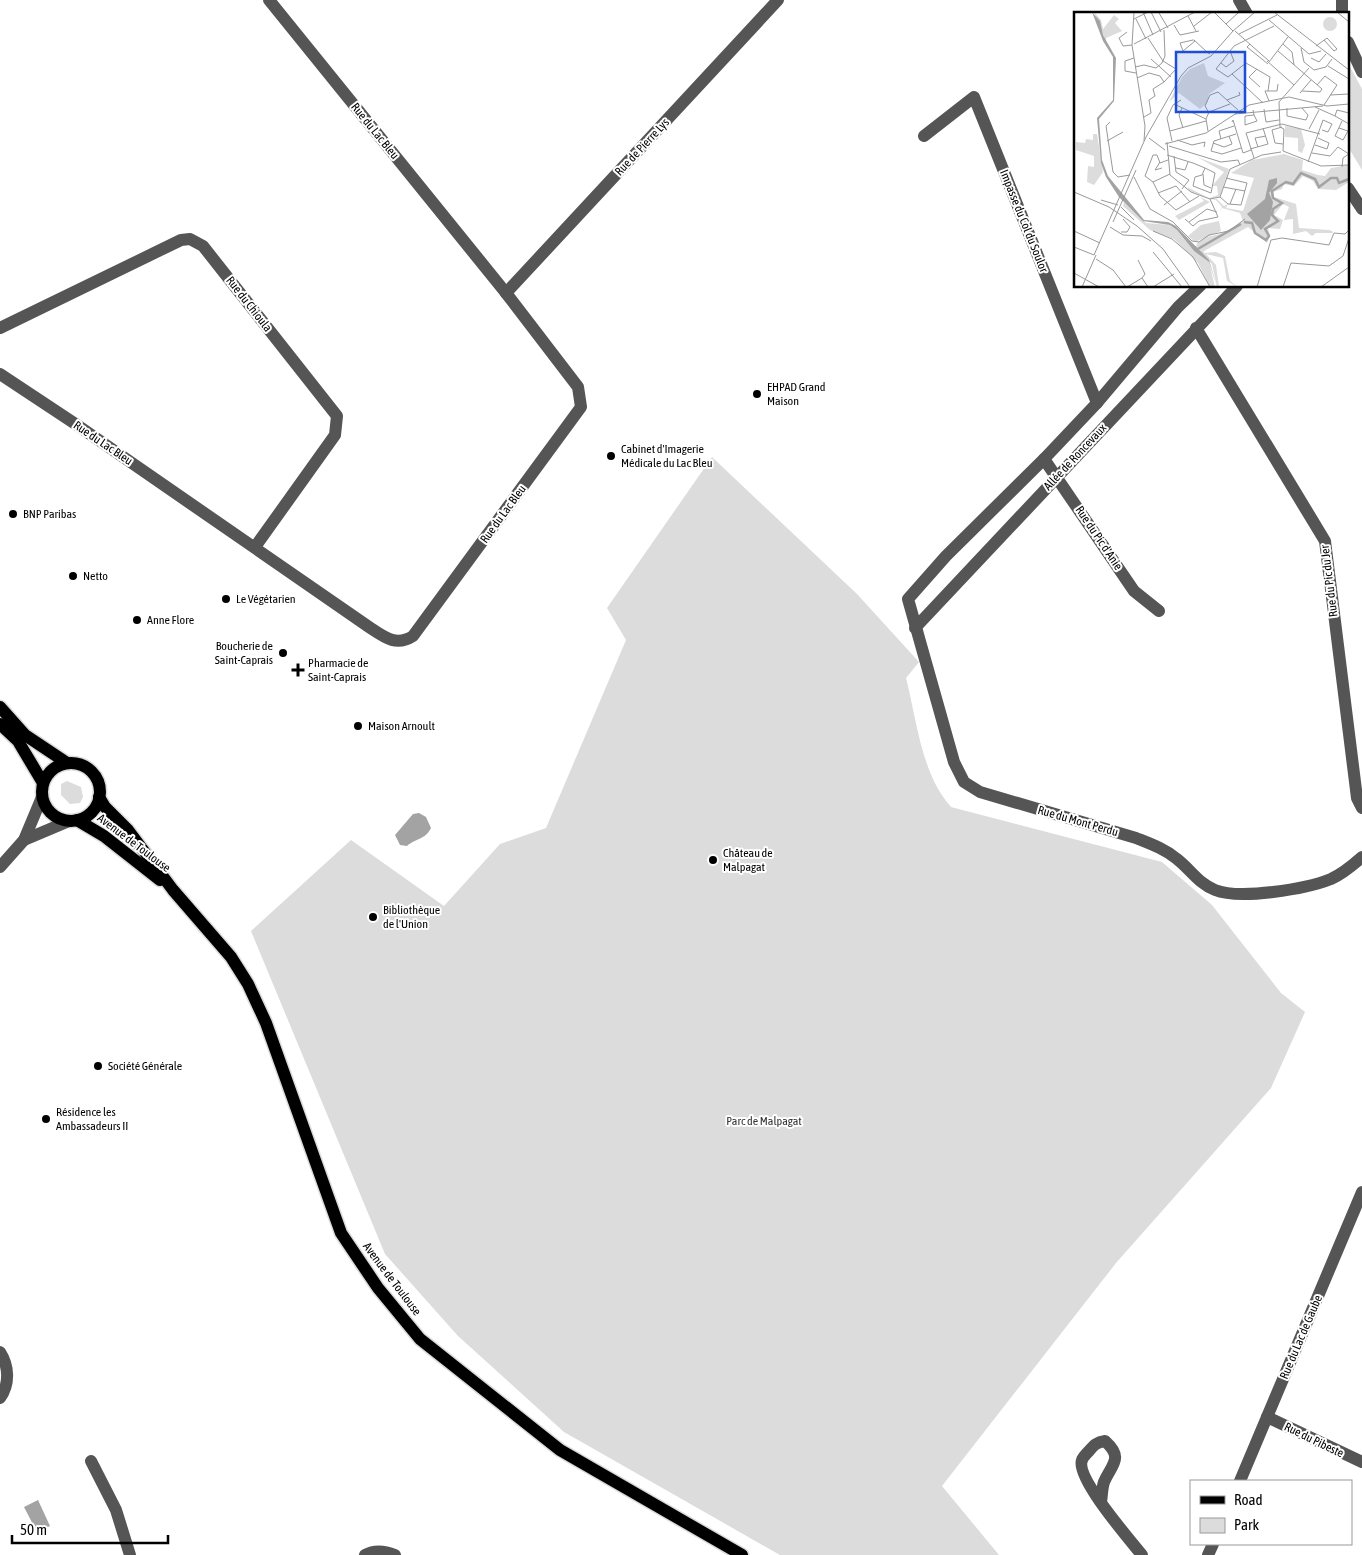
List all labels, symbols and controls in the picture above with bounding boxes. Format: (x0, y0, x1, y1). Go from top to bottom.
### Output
inset map (1074, 12, 1350, 288)
street label: Rue du Lac Bleu (348, 100, 402, 162)
street label: Rue de Pierre Lys (612, 115, 672, 179)
street label: Impasse du Col du Soulor (997, 168, 1051, 275)
street label: Rue du Chioula (223, 274, 275, 334)
place label: EHPAD Grand Maison (767, 380, 825, 408)
marker: EHPAD Grand Maison (751, 388, 763, 400)
street label: Rue du Lac Bleu (71, 418, 135, 468)
street label: Allée de Roncevaux (1041, 421, 1109, 493)
place label: Cabinet d'Imagerie Médicale du Lac Bleu (621, 442, 713, 470)
marker: Cabinet d'Imagerie Médicale du Lac Bleu (605, 450, 617, 462)
street label: Rue du Lac Bleu (477, 482, 529, 546)
street label: Rue du Pic d'Anie (1072, 503, 1126, 573)
place label: BNP Paribas (23, 507, 76, 521)
marker: BNP Paribas (7, 508, 19, 520)
street label: Rue du Pic du Jer (1318, 544, 1340, 618)
place label: Netto (83, 569, 108, 583)
marker: Netto (67, 570, 79, 582)
place label: Le Végétarien (236, 592, 296, 606)
marker: Le Végétarien (220, 593, 232, 605)
place label: Anne Flore (147, 613, 194, 627)
marker: Anne Flore (131, 614, 143, 626)
place label: Boucherie de Saint-Caprais (215, 639, 273, 667)
marker: Boucherie de Saint-Caprais (277, 647, 289, 659)
place label: Pharmacie de Saint-Caprais (308, 656, 368, 684)
marker: Pharmacie de Saint-Caprais (292, 664, 304, 676)
place label: Maison Arnoult (368, 719, 436, 733)
marker: Maison Arnoult (352, 720, 364, 732)
street label: Rue du Mont Perdu (1036, 803, 1120, 839)
street label: Avenue de Toulouse (95, 811, 173, 875)
place label: Château de Malpagat (723, 846, 773, 874)
marker: Château de Malpagat (707, 854, 719, 866)
place label: Bibliothèque de l'Union (383, 903, 440, 931)
marker: Bibliothèque de l'Union (367, 911, 379, 923)
place label: Société Générale (108, 1059, 182, 1073)
marker: Société Générale (92, 1060, 104, 1072)
place label: Résidence les Ambassadeurs II (56, 1105, 128, 1133)
marker: Résidence les Ambassadeurs II (40, 1113, 52, 1125)
park label: Parc de Malpagat (726, 1114, 802, 1128)
street label: Avenue de Toulouse (360, 1240, 424, 1318)
street label: Rue du Lac de Gaube (1277, 1293, 1325, 1381)
street label: Rue du Pibeste (1282, 1420, 1346, 1460)
legend (1190, 1480, 1352, 1545)
text: Road (1234, 1491, 1263, 1508)
scale bar (12, 1512, 169, 1544)
text: Park (1234, 1516, 1259, 1533)
text: 50 m (20, 1521, 47, 1538)

